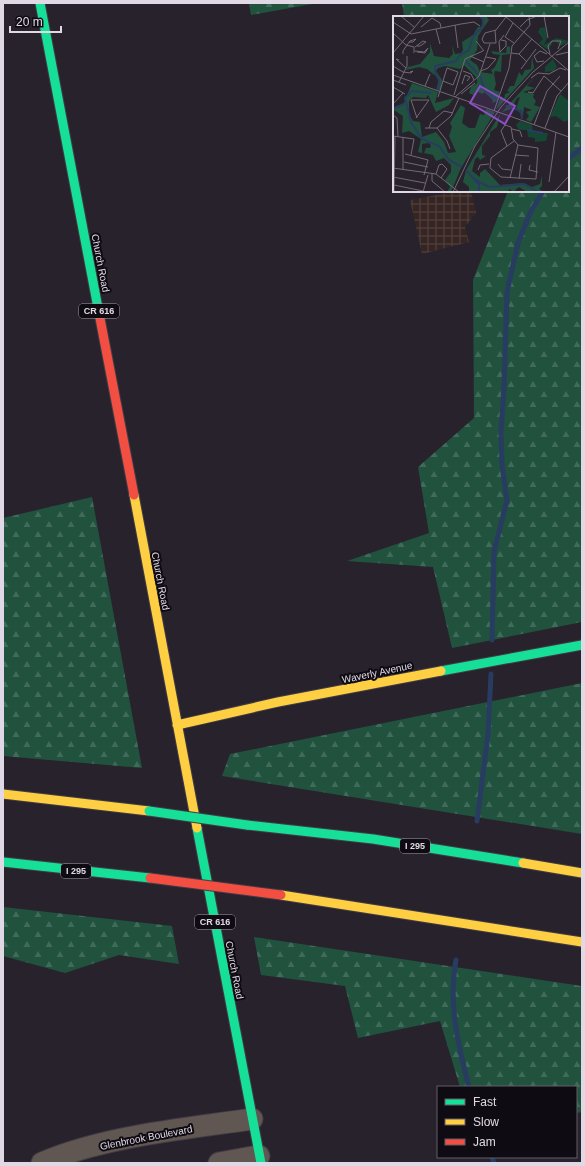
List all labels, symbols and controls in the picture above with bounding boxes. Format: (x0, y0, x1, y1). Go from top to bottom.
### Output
scale bar (10, 8, 61, 34)
text: 20 m (16, 15, 43, 29)
inset map (393, 16, 569, 192)
street label: Church Road (89, 233, 112, 293)
road number: CR 616 (79, 304, 119, 318)
street label: Church Road (149, 551, 172, 611)
street label: Waverly Avenue (341, 660, 414, 685)
road number: I 295 (400, 839, 430, 853)
road number: I 295 (61, 864, 91, 878)
road number: CR 616 (195, 915, 235, 929)
street label: Church Road (223, 940, 246, 1000)
legend (437, 1086, 577, 1158)
text: Fast (473, 1095, 497, 1109)
text: Slow (473, 1115, 499, 1129)
street label: Glenbrook Boulevard (99, 1123, 193, 1152)
text: Jam (473, 1135, 496, 1149)

